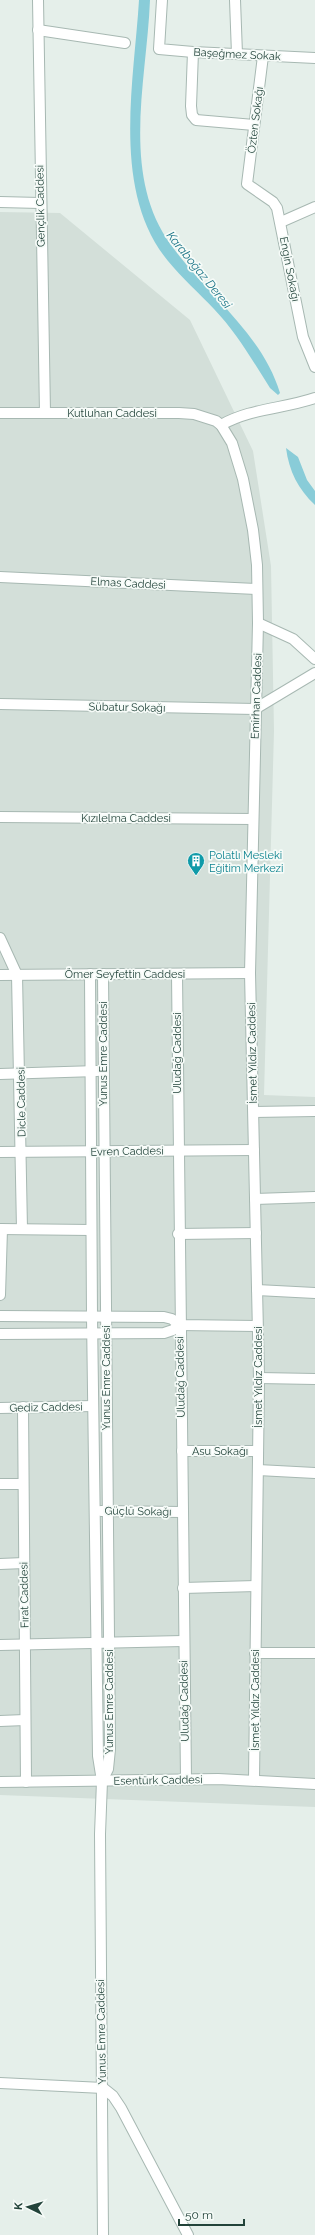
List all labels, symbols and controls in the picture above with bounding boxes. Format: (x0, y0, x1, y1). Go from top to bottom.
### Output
street label: Başeğmez Sokak (193, 46, 281, 63)
street label: Özten Sokağı (245, 86, 266, 154)
street label: Gençlik Caddesi (33, 165, 48, 247)
water label: Karaboğaz Deresi (164, 229, 235, 312)
street label: Engin Sokağı (277, 236, 302, 303)
street label: Kutluhan Caddesi (67, 407, 157, 420)
street label: Elmas Caddesi (90, 575, 166, 592)
street label: Emirhan Caddesi (249, 653, 264, 739)
street label: Sübatur Sokağı (88, 700, 166, 715)
street label: Kızılelma Caddesi (81, 812, 171, 825)
place label: Polatlı Mesleki Eğitim Merkezi (209, 849, 283, 875)
building icon: Polatlı Mesleki Eğitim Merkezi (186, 851, 206, 876)
street label: Ömer Seyfettin Caddesi (65, 968, 185, 981)
street label: Yunus Emre Caddesi (97, 1001, 110, 1107)
street label: İsmet Yıldız Caddesi (245, 1002, 260, 1104)
street label: Uludağ Caddesi (171, 1012, 184, 1094)
street label: Dicle Caddesi (14, 1067, 29, 1137)
street label: Evren Caddesi (90, 1144, 164, 1159)
street label: Yunus Emre Caddesi (100, 1325, 113, 1431)
street label: İsmet Yıldız Caddesi (252, 1326, 265, 1428)
street label: Uludağ Caddesi (173, 1336, 188, 1418)
street label: Gediz Caddesi (9, 1400, 83, 1415)
street label: Asu Sokağı (192, 1445, 248, 1458)
street label: Güçlü Sokağı (104, 1504, 172, 1519)
street label: Fırat Caddesi (17, 1562, 32, 1628)
street label: Yunus Emre Caddesi (103, 1649, 116, 1755)
street label: İsmet Yıldız Caddesi (249, 1649, 262, 1751)
street label: Uludağ Caddesi (177, 1660, 192, 1742)
street label: Esentürk Caddesi (113, 1773, 203, 1788)
street label: Yunus Emre Caddesi (94, 1979, 109, 2085)
north arrow (8, 2187, 48, 2227)
text: K (12, 2201, 25, 2210)
scale bar (179, 2201, 244, 2227)
text: 50 m (185, 2208, 213, 2222)

